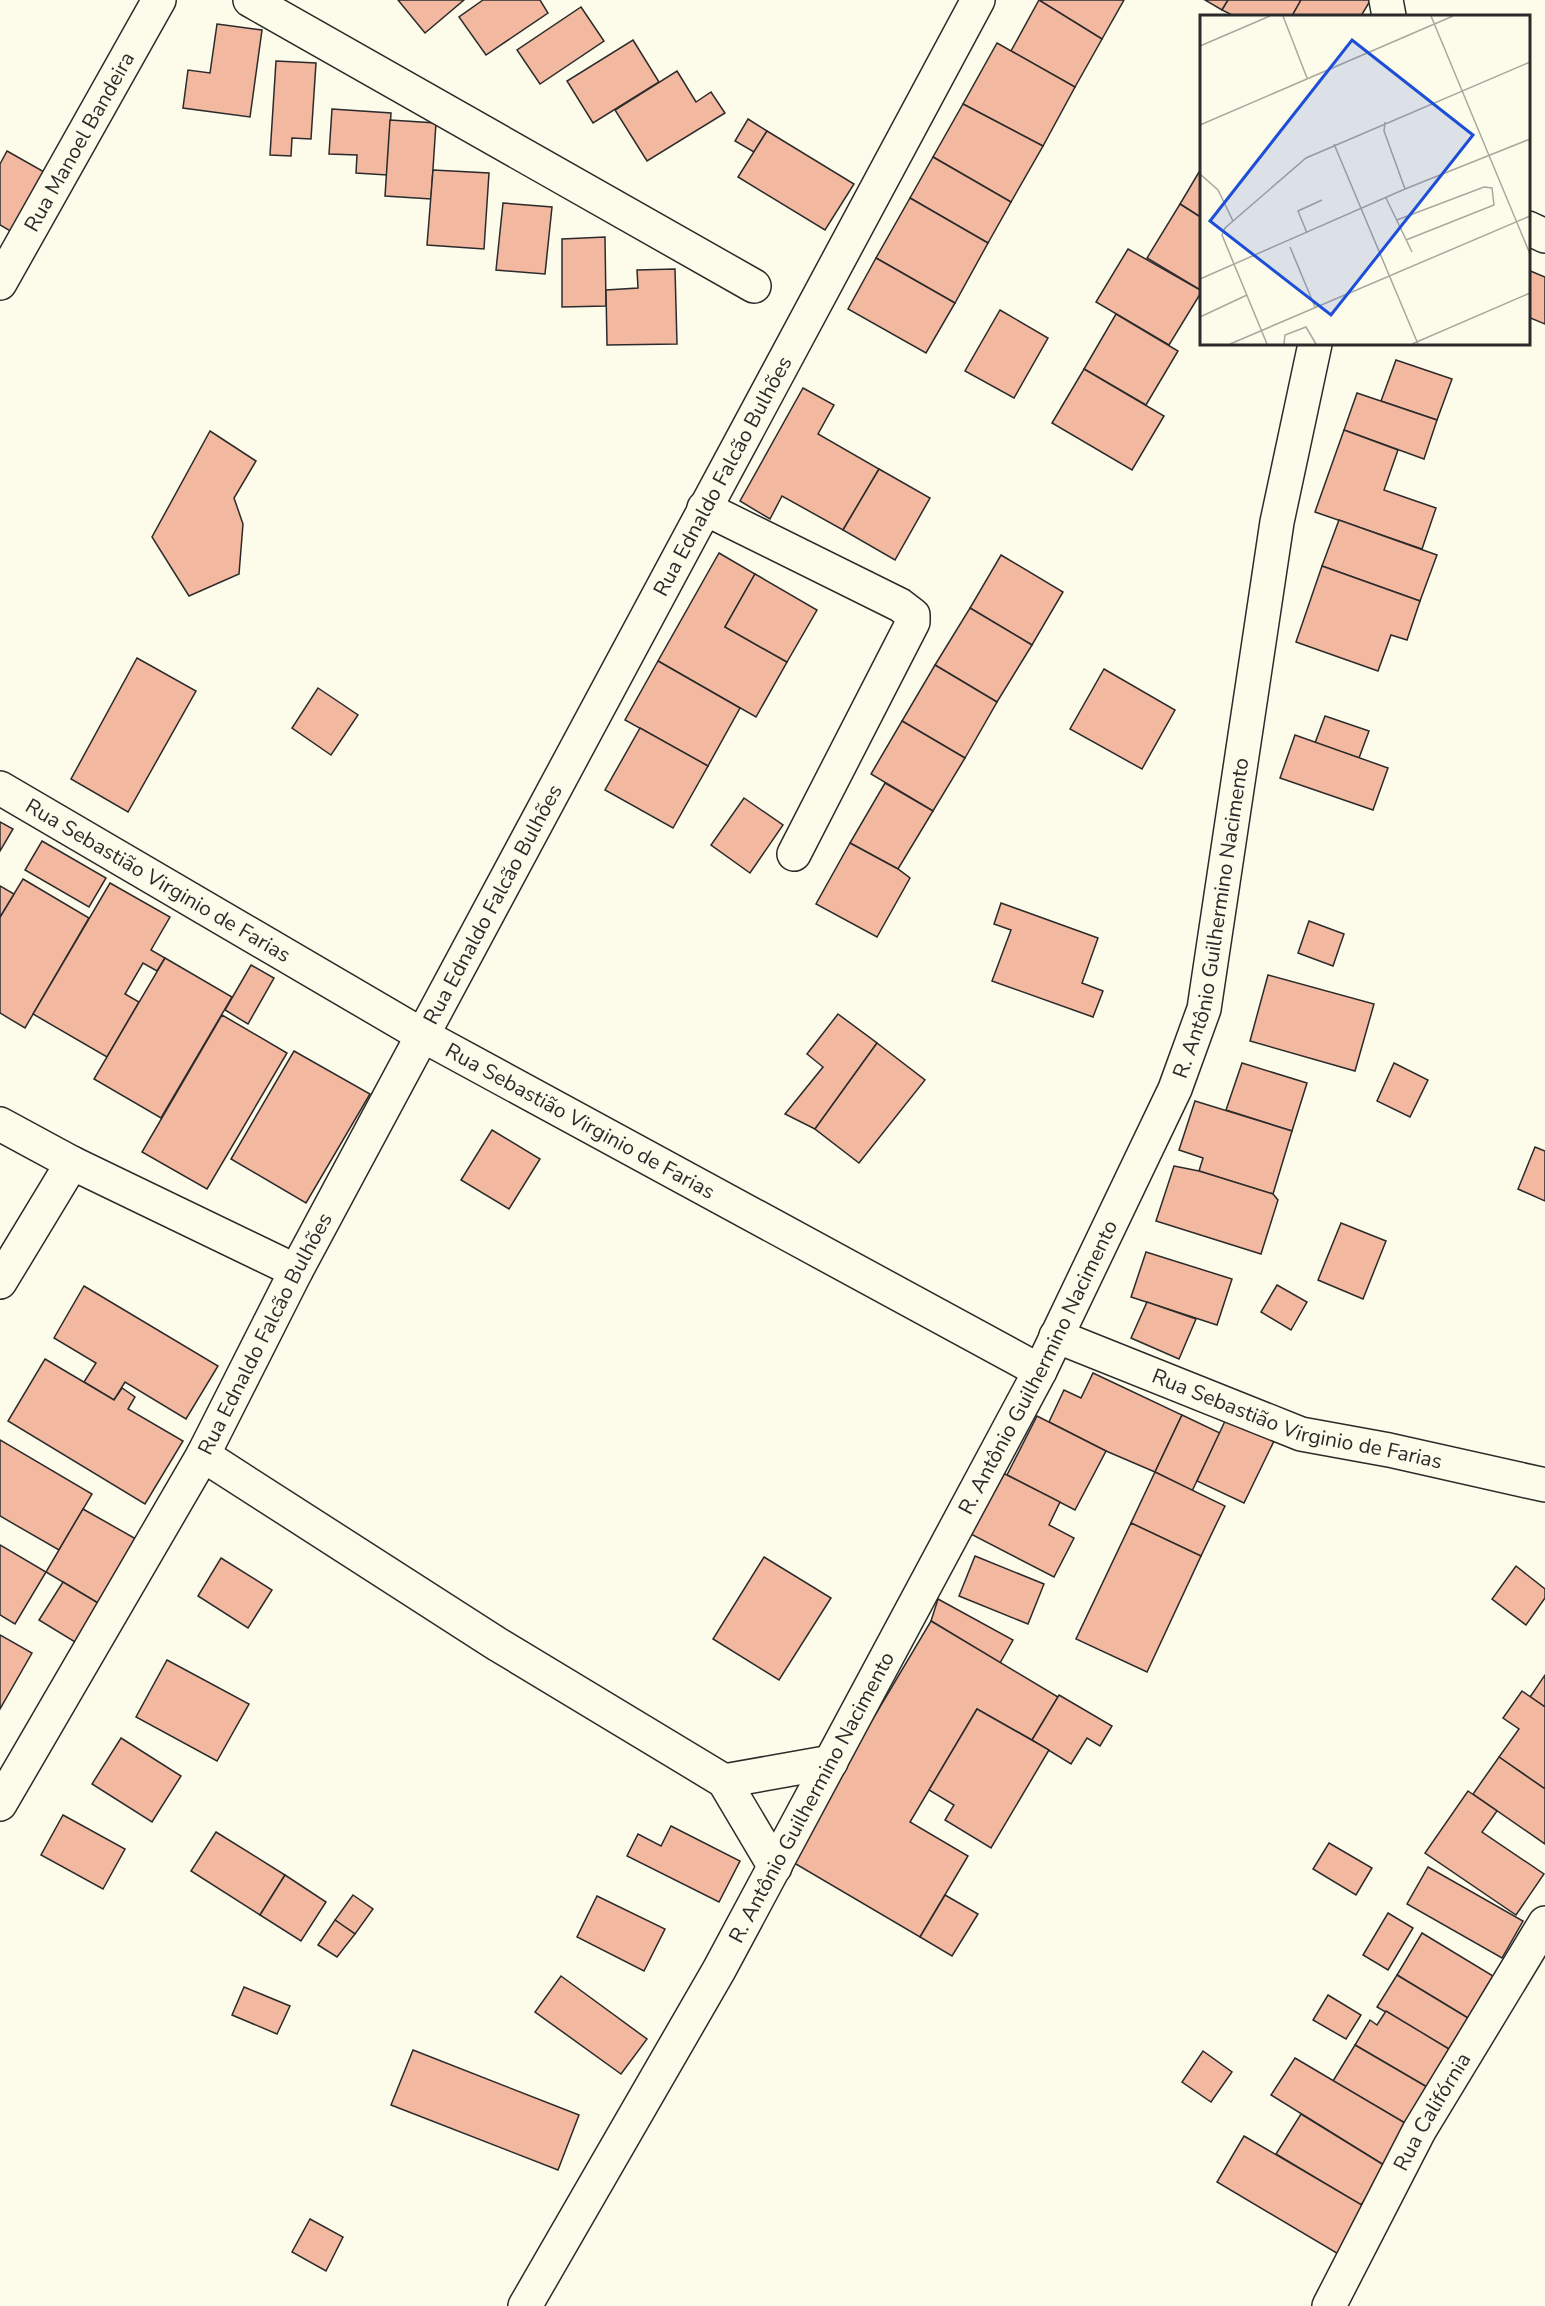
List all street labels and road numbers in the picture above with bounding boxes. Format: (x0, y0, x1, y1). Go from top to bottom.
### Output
street label: Rua Manoel Bandeira (18, 47, 141, 237)
street label: Rua Ednaldo Falcão Bulhões (647, 351, 798, 601)
street label: R. Antônio Guilhermino Nacimento (1166, 756, 1255, 1082)
street label: Rua Ednaldo Falcão Bulhões (417, 779, 569, 1029)
street label: Rua Sebastião Virginio de Farias (20, 792, 296, 969)
street label: Rua Sebastião Virginio de Farias (440, 1036, 720, 1206)
street label: Rua Ednaldo Falcão Bulhões (191, 1208, 339, 1460)
street label: R. Antônio Guilhermino Nacimento (952, 1216, 1124, 1519)
street label: Rua Sebastião Virginio de Farias (1148, 1362, 1445, 1476)
street label: R. Antônio Guilhermino Nacimento (722, 1647, 901, 1948)
street label: Rua Califórnia (1387, 2047, 1477, 2176)

